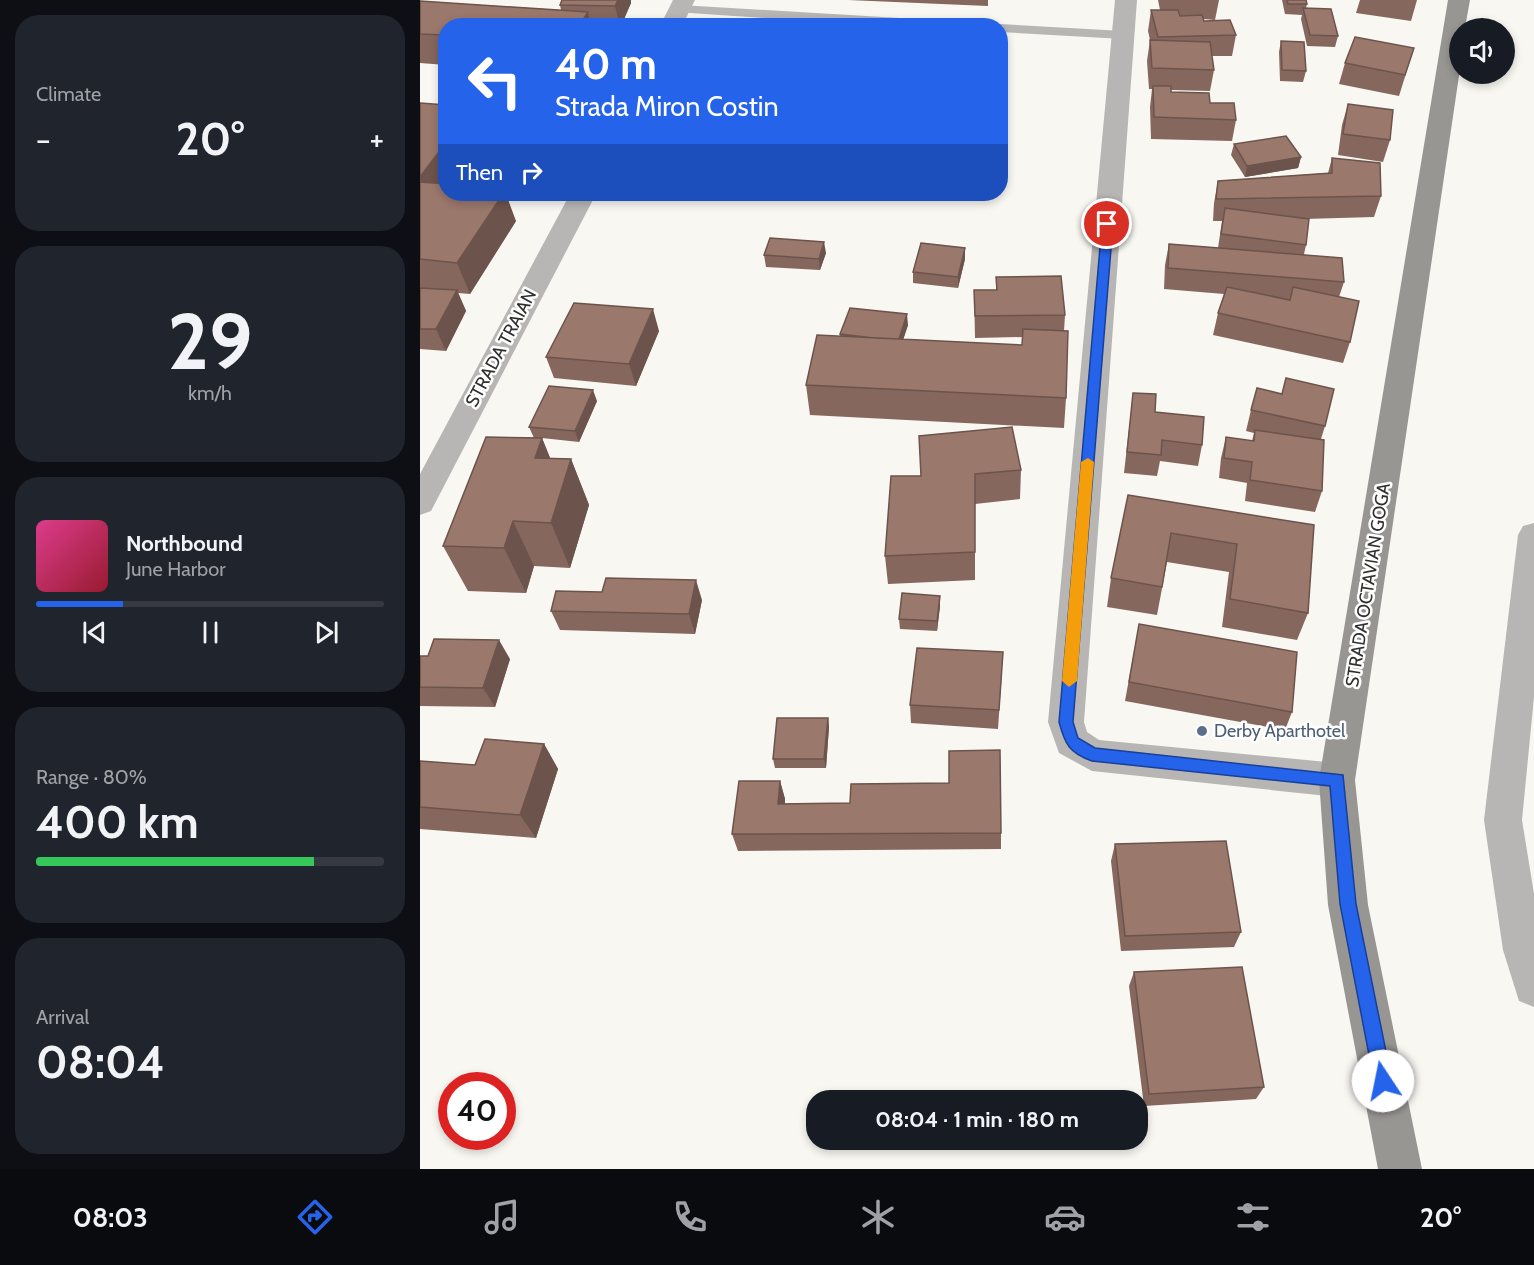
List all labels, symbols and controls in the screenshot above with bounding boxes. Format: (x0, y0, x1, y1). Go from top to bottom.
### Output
map controls (1449, 18, 1515, 84)
button: sound (1449, 18, 1515, 84)
text: 40 m (555, 38, 657, 90)
icon: left (456, 42, 534, 120)
text: Climate (36, 82, 101, 106)
text: Strada Miron Costin (555, 90, 779, 123)
text: 20° (176, 112, 244, 166)
text: − (36, 119, 51, 159)
text: + (369, 119, 384, 159)
icon: right (515, 156, 548, 189)
text: Then (456, 159, 503, 186)
pin (1081, 198, 1132, 249)
icon: arrive (1090, 207, 1123, 240)
street label: STRADA TRAIAN (461, 285, 541, 411)
text: 29 (167, 294, 253, 389)
text: km/h (188, 381, 232, 405)
street label: STRADA OCTAVIAN GOGA (1341, 481, 1395, 689)
text: Northbound (126, 530, 243, 557)
text: June Harbor (126, 557, 226, 581)
icon: previous (78, 616, 111, 649)
icon: pause (194, 616, 227, 649)
icon: next (310, 616, 343, 649)
place label: Derby Aparthotel (1214, 720, 1346, 742)
marker: Derby Aparthotel (1195, 724, 1209, 738)
text: Range · 80% (36, 765, 147, 789)
text: 400 km (36, 795, 199, 849)
text: Arrival (36, 1005, 89, 1029)
text: 08:04 (36, 1035, 165, 1089)
position arrow (1351, 1049, 1415, 1113)
speed limit sign: 40 (438, 1072, 516, 1150)
text: 08:04 · 1 min · 180 m (875, 1106, 1079, 1133)
icon: directions (294, 1196, 336, 1238)
icon: music (481, 1196, 523, 1238)
icon: phone (669, 1196, 711, 1238)
icon: climate (857, 1196, 899, 1238)
icon: car (1044, 1196, 1086, 1238)
icon: filters (1232, 1196, 1274, 1238)
text: 08:03 (73, 1201, 148, 1234)
text: 20° (1420, 1201, 1461, 1234)

